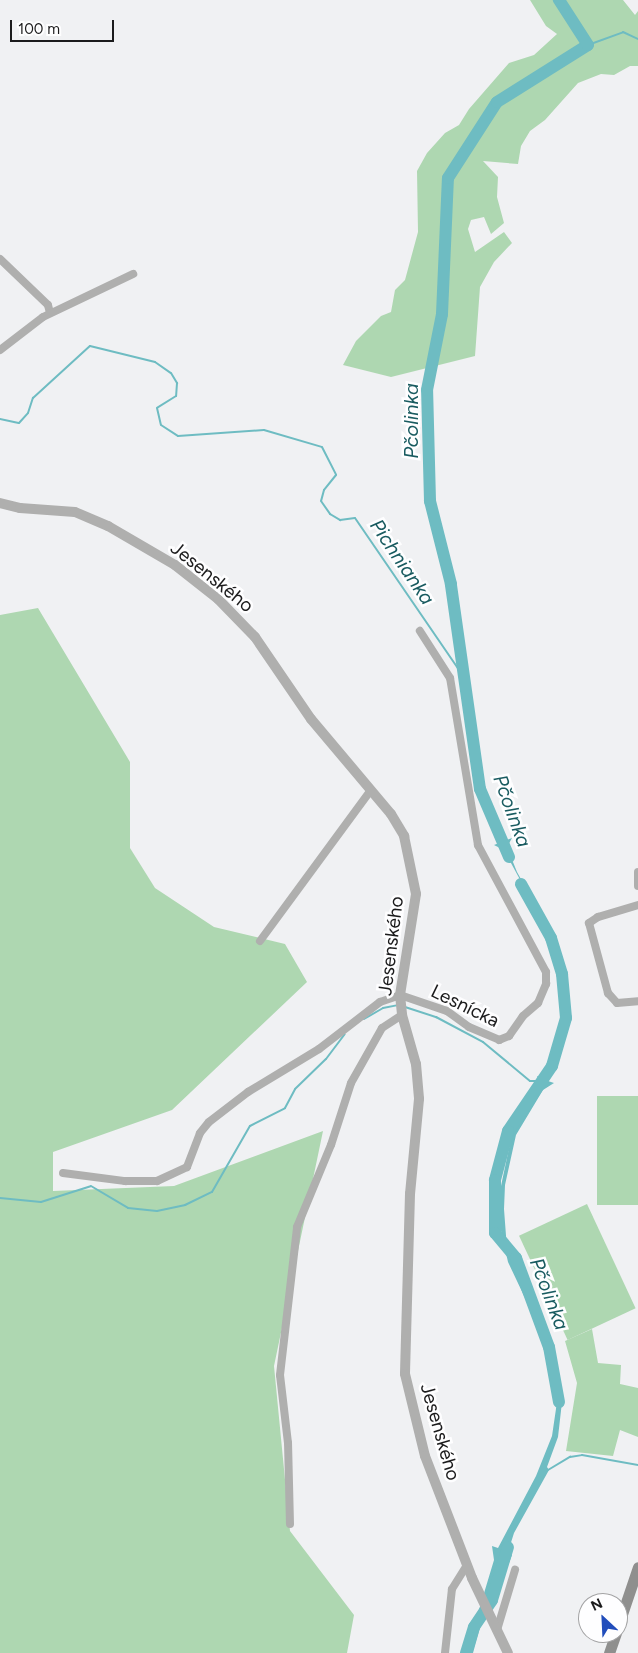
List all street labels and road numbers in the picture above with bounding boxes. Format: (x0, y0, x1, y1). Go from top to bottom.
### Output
street label: Jesenského (166, 537, 258, 617)
street label: Jesenského (374, 895, 408, 997)
street label: Lesnícka (427, 980, 503, 1032)
street label: Jesenského (415, 1381, 465, 1483)

